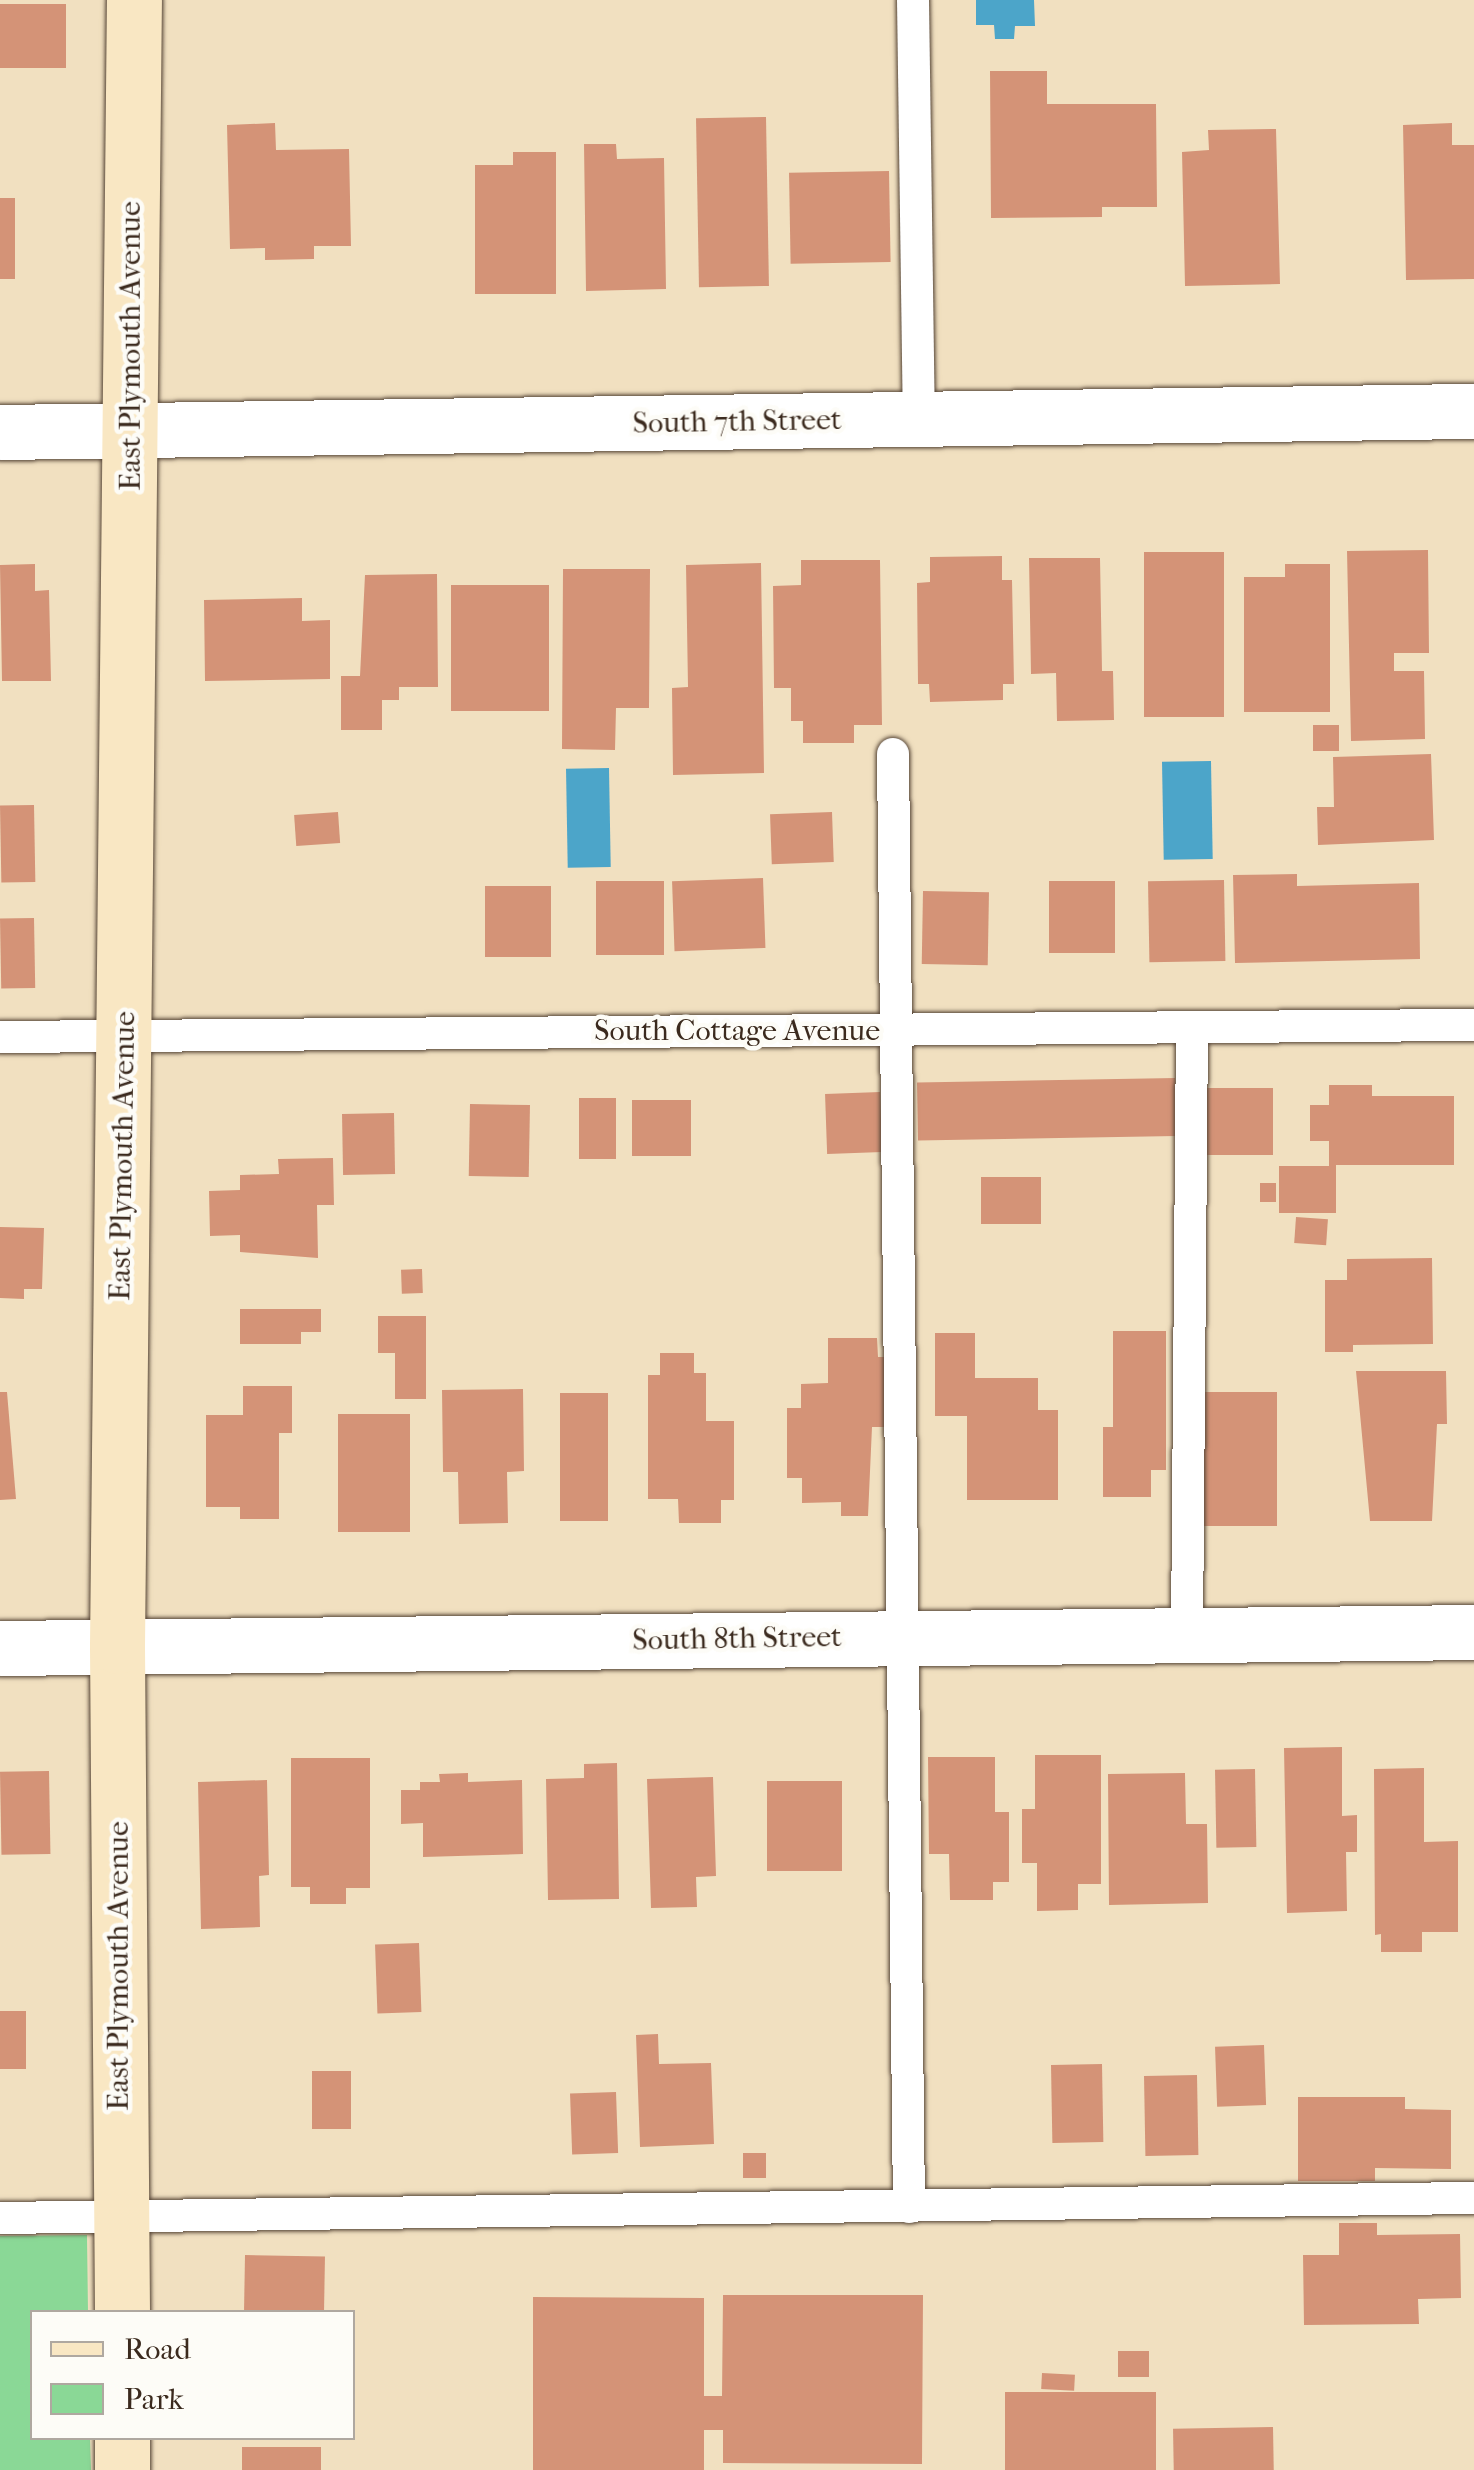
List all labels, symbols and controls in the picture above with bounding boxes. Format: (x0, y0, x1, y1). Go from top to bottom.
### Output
street label: East Plymouth Avenue (113, 201, 149, 491)
street label: South 7th Street (632, 402, 842, 442)
street label: East Plymouth Avenue (102, 1011, 144, 1301)
street label: South Cottage Avenue (594, 1013, 880, 1049)
street label: South 8th Street (632, 1619, 842, 1659)
street label: East Plymouth Avenue (101, 1821, 137, 2111)
legend (30, 2310, 355, 2440)
text: Road (124, 2332, 191, 2367)
text: Park (124, 2382, 184, 2417)

